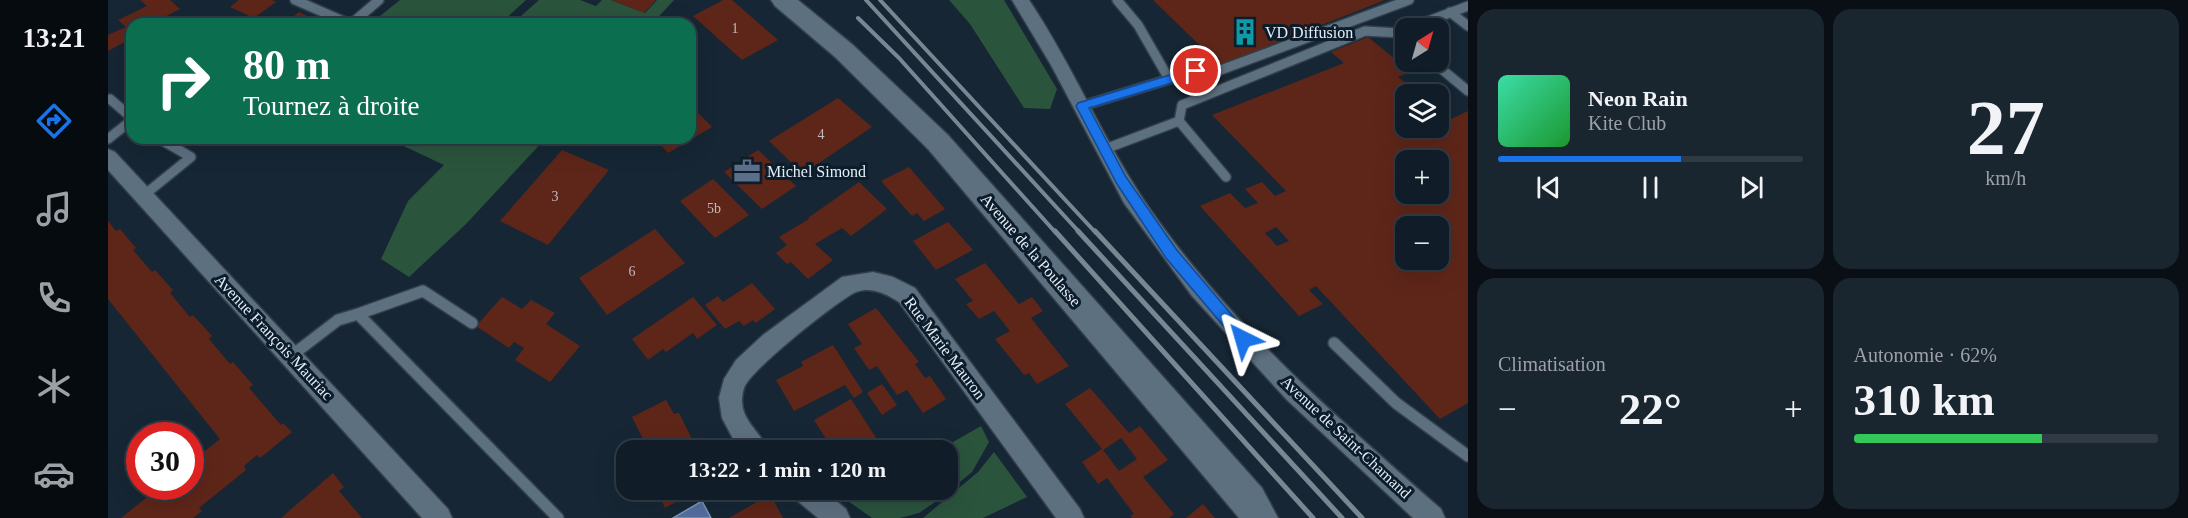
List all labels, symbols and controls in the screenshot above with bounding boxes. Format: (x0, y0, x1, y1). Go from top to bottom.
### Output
building icon: VD Diffusion (1230, 17, 1260, 47)
north arrow (1395, 18, 1449, 72)
map controls (1395, 18, 1449, 270)
house number: 1 (732, 21, 739, 36)
text: 13:21 (23, 23, 86, 53)
place label: VD Diffusion (1265, 24, 1353, 41)
icon: right (144, 42, 222, 120)
text: 80 m (243, 42, 331, 88)
pin (1170, 45, 1221, 96)
icon: arrive (1179, 54, 1212, 87)
button: layers (1395, 84, 1449, 138)
text: 27 (1967, 84, 2045, 171)
text: Neon Rain (1588, 86, 1688, 111)
text: Tournez à droite (243, 91, 420, 121)
icon: directions (33, 100, 75, 142)
text: Kite Club (1588, 112, 1666, 134)
house number: 4 (818, 127, 825, 142)
button: + (1395, 150, 1449, 204)
office icon: Michel Simond (732, 156, 762, 186)
place label: Michel Simond (767, 163, 866, 180)
text: km/h (1985, 167, 2026, 189)
icon: previous (1532, 171, 1565, 204)
icon: pause (1634, 171, 1667, 204)
icon: next (1735, 171, 1768, 204)
icon: music (33, 188, 75, 230)
house number: 3 (552, 189, 559, 204)
street label: Avenue de la Poulasse (978, 190, 1084, 310)
house number: 5b (707, 201, 721, 216)
button: − (1395, 216, 1449, 270)
house number: 6 (629, 264, 636, 279)
street label: Avenue François Mauriac (211, 271, 336, 404)
icon: phone (33, 277, 75, 319)
street label: Rue Marie Mauron (901, 294, 989, 402)
position arrow (1211, 307, 1275, 371)
text: Autonomie · 62% (1854, 344, 1997, 366)
text: Climatisation (1498, 353, 1606, 375)
icon: climate (33, 365, 75, 407)
street label: Avenue de Saint-Chamand (1278, 372, 1414, 502)
text: 310 km (1854, 375, 1995, 425)
text: 22° (1619, 384, 1682, 434)
text: − (1498, 391, 1517, 427)
text: + (1784, 391, 1803, 427)
speed limit sign: 30 (126, 422, 204, 500)
icon: car (33, 453, 75, 495)
text: 13:22 · 1 min · 120 m (688, 457, 886, 482)

